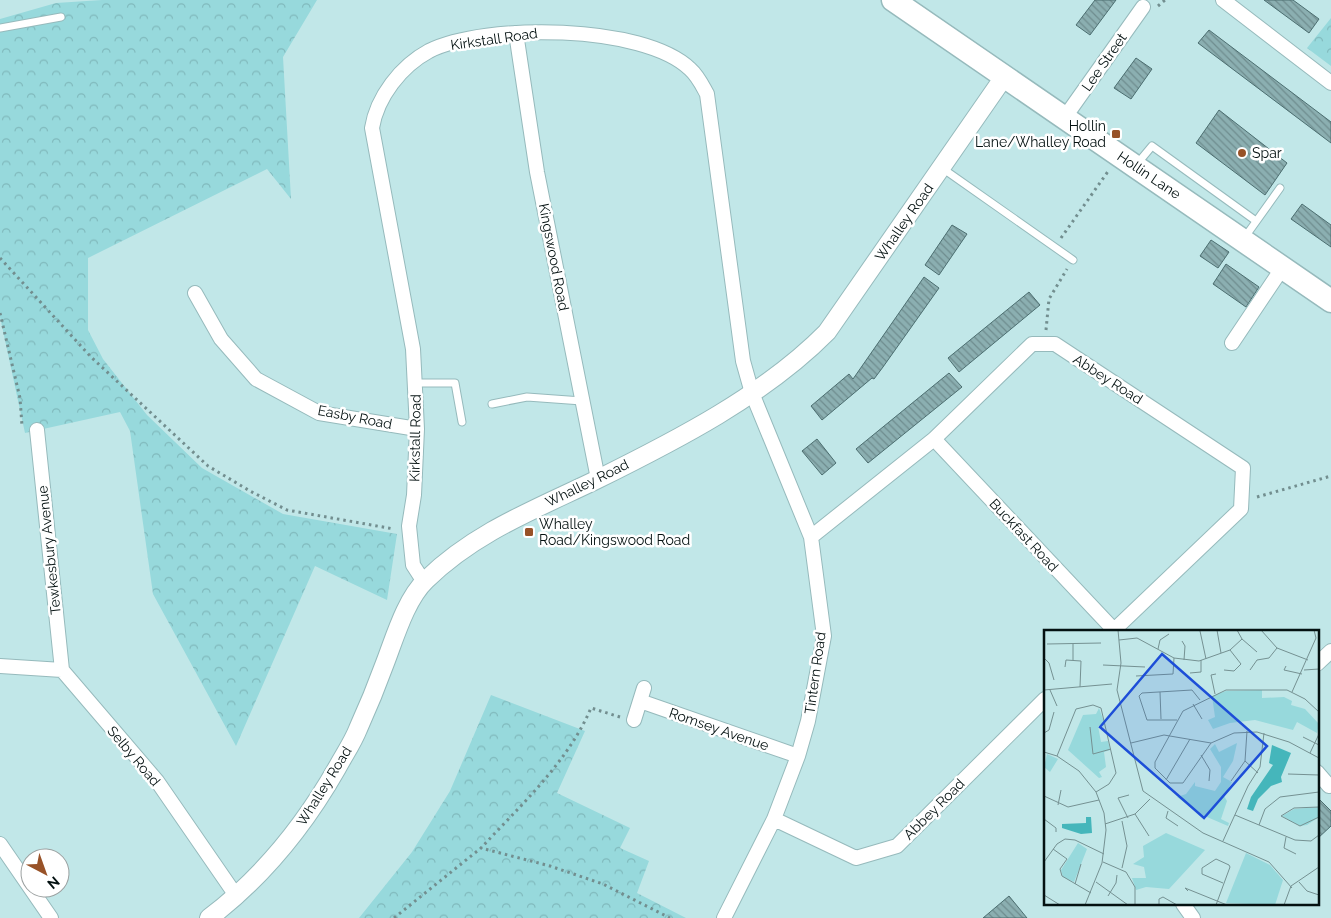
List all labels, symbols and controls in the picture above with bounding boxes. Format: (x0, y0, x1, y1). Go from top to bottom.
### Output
street label: Kirkstall Road (449, 25, 539, 53)
street label: Lee Street (1078, 30, 1130, 94)
place label: Hollin Lane/Whalley Road (975, 118, 1106, 150)
marker: Hollin Lane/Whalley Road (1110, 128, 1122, 140)
place label: Spar (1252, 145, 1282, 161)
marker: Spar (1236, 147, 1248, 159)
street label: Hollin Lane (1114, 148, 1184, 202)
street label: Whalley Road (872, 180, 936, 264)
street label: Kingswood Road (536, 202, 572, 312)
street label: Abbey Road (1070, 351, 1146, 407)
street label: Kirkstall Road (406, 394, 424, 482)
street label: Easby Road (316, 402, 394, 432)
street label: Whalley Road (543, 456, 631, 510)
street label: Tewkesbury Avenue (34, 485, 64, 615)
street label: Buckfast Road (986, 495, 1062, 575)
place label: Whalley Road/Kingswood Road (539, 516, 690, 548)
marker: Whalley Road/Kingswood Road (523, 526, 535, 538)
inset map (1044, 630, 1318, 906)
street label: Tintern Road (801, 631, 829, 715)
street label: Romsey Avenue (667, 704, 771, 754)
street label: Selby Road (104, 723, 164, 789)
street label: Whalley Road (293, 743, 355, 829)
street label: Abbey Road (900, 775, 968, 843)
north arrow (20, 848, 70, 898)
text: N (44, 873, 63, 892)

